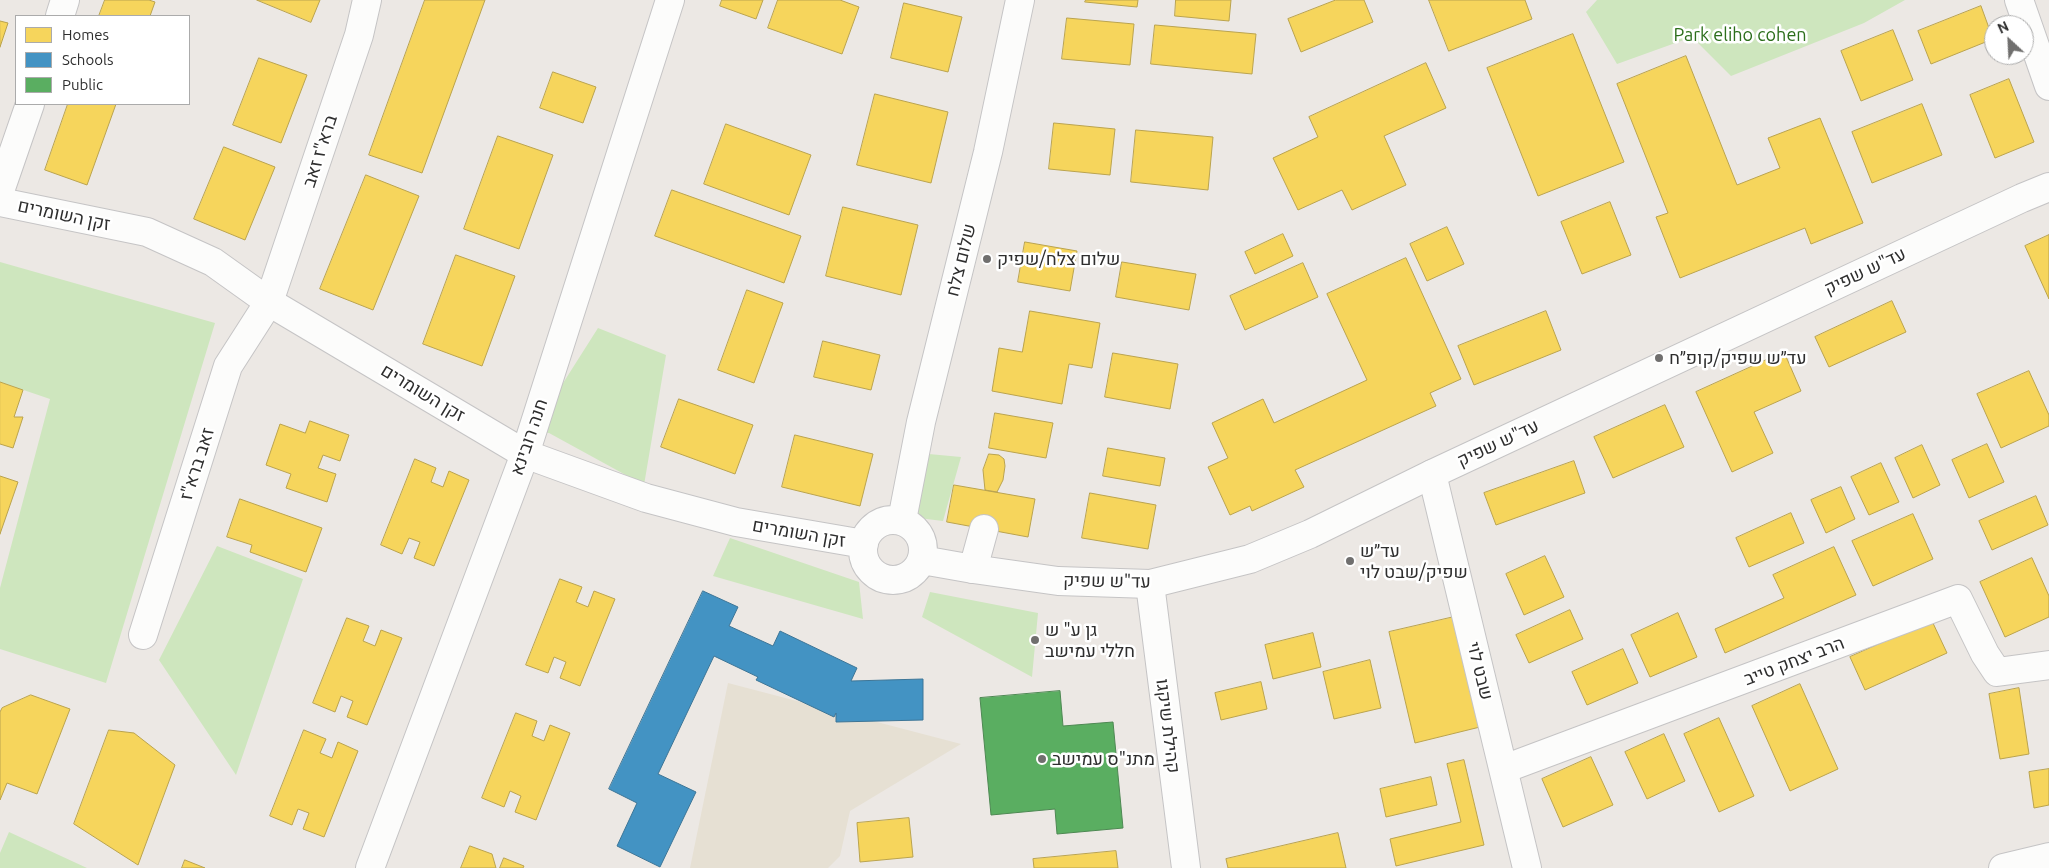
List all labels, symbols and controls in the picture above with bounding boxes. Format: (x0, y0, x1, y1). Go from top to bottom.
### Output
legend (15, 15, 190, 105)
north arrow (1984, 15, 2034, 65)
text: N (1995, 18, 2011, 37)
park label: Park eliho cohen (1673, 24, 1807, 46)
text: Homes (62, 26, 109, 43)
text: Schools (62, 51, 113, 68)
text: Public (62, 76, 103, 93)
street label: ברא"ז זאב (298, 112, 342, 190)
street label: זקן השומרים (16, 195, 112, 235)
street label: שלום צלח (942, 221, 980, 299)
street label: עד"ש שפיק (1821, 243, 1909, 299)
place label: שלום צלח/שפיק (997, 248, 1120, 270)
marker: שלום צלח/שפיק (981, 253, 993, 265)
place label: עד״ש שפיק/קופ״ח (1669, 347, 1807, 369)
marker: עד״ש שפיק/קופ״ח (1653, 352, 1665, 364)
street label: זקן השומרים (377, 359, 469, 427)
street label: חנה רובינא (506, 396, 552, 478)
street label: עד"ש שפיק (1454, 415, 1542, 471)
street label: זאב ברא"ז (175, 425, 219, 503)
street label: זקן השומרים (751, 514, 847, 552)
place label: עד״ש שפיק/שבט לוי (1360, 540, 1468, 582)
marker: עד״ש שפיק/שבט לוי (1344, 555, 1356, 567)
street label: עד"ש שפיק (1063, 569, 1151, 593)
place label: גן ע" ש חללי עמישב (1045, 619, 1135, 662)
street label: הרב יצחק טייב (1741, 632, 1847, 690)
marker: גן ע" ש חללי עמישב (1029, 634, 1041, 646)
street label: שבט לוי (1462, 640, 1498, 702)
street label: קהילת שיקגו (1151, 678, 1185, 774)
place label: מתנ"ס עמישב (1052, 748, 1155, 770)
marker: מתנ"ס עמישב (1036, 753, 1048, 765)

